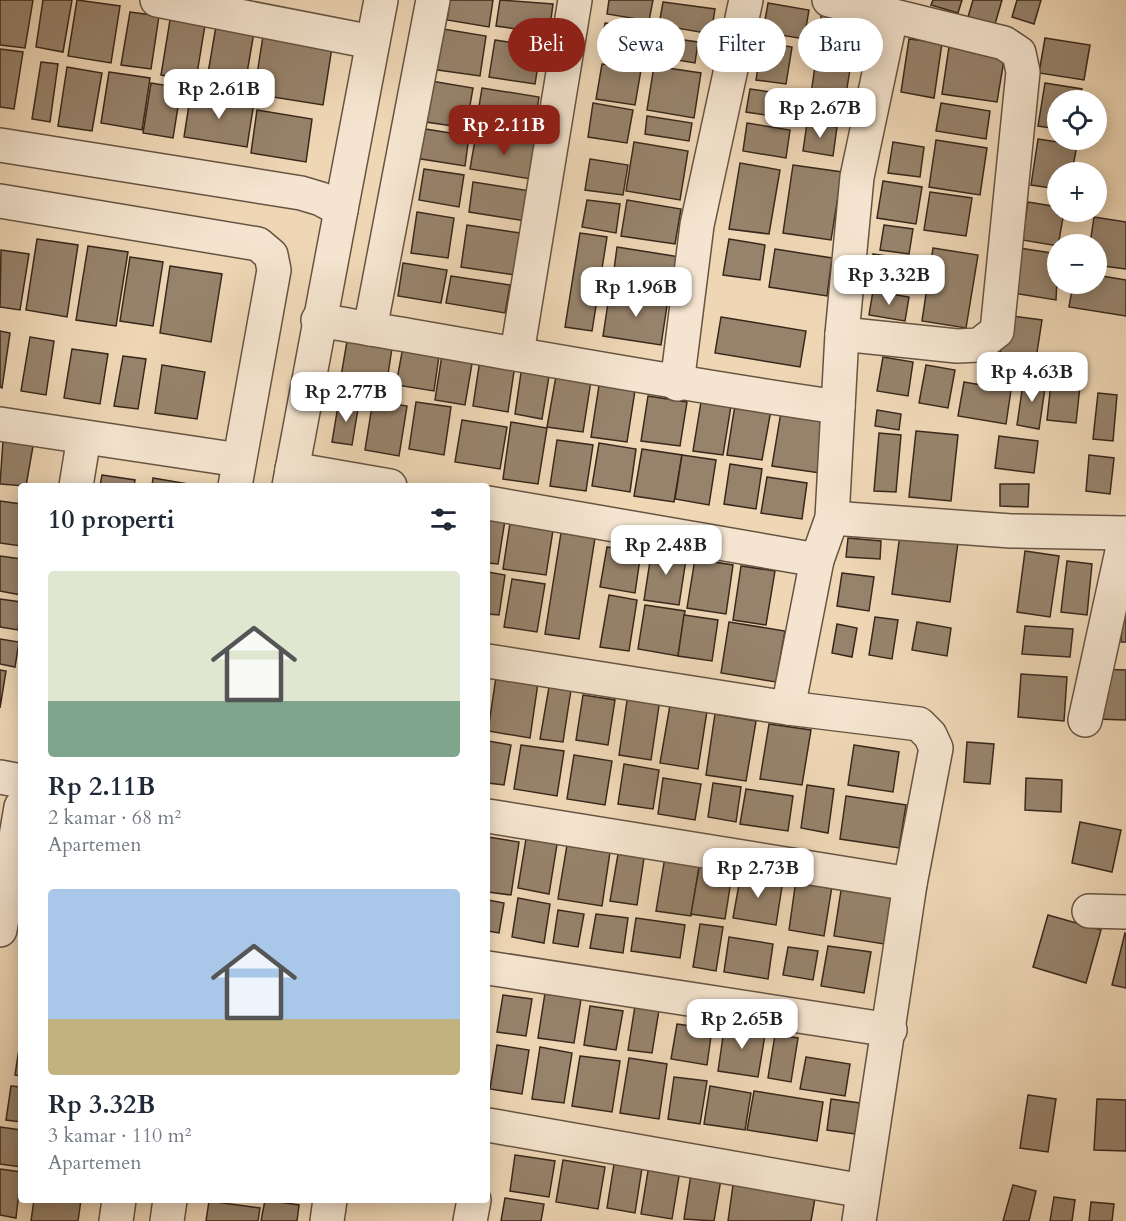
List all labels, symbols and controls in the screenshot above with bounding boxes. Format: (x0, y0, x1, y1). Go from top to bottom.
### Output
chip: Beli (508, 18, 585, 72)
chip: Sewa (597, 18, 685, 72)
chip: Filter (697, 18, 786, 72)
chip: Baru (798, 18, 883, 72)
pin: Rp 2.61B (157, 69, 281, 120)
text: Rp 2.61B (178, 75, 260, 102)
pin: Rp 2.67B (758, 88, 882, 139)
map controls (1047, 90, 1107, 294)
button: locate (1047, 90, 1107, 150)
text: Rp 2.67B (779, 94, 861, 121)
pin: Rp 2.11B (442, 105, 566, 156)
text: Rp 2.11B (463, 111, 545, 138)
button: + (1047, 162, 1107, 222)
button: − (1047, 234, 1107, 294)
pin: Rp 3.32B (827, 255, 951, 306)
text: Rp 3.32B (848, 261, 930, 288)
pin: Rp 1.96B (574, 267, 698, 318)
text: Rp 1.96B (595, 273, 677, 300)
pin: Rp 4.63B (970, 352, 1094, 403)
text: Rp 4.63B (991, 358, 1073, 385)
pin: Rp 2.77B (284, 372, 408, 423)
text: Rp 2.77B (305, 378, 387, 405)
text: 10 properti (48, 502, 175, 537)
icon: filters (427, 503, 460, 536)
pin: Rp 2.48B (604, 525, 728, 576)
text: Rp 2.48B (625, 531, 707, 558)
icon: home (200, 610, 308, 718)
text: Rp 2.11B (48, 769, 155, 804)
text: 2 kamar · 68 m² (48, 804, 181, 831)
text: Apartemen (48, 831, 142, 858)
pin: Rp 2.73B (696, 848, 820, 899)
text: Rp 2.73B (717, 854, 799, 881)
icon: home (200, 928, 308, 1036)
pin: Rp 2.65B (680, 999, 804, 1050)
text: Rp 2.65B (701, 1005, 783, 1032)
text: Rp 3.32B (48, 1087, 155, 1122)
text: 3 kamar · 110 m² (48, 1122, 191, 1149)
text: Apartemen (48, 1149, 142, 1176)

